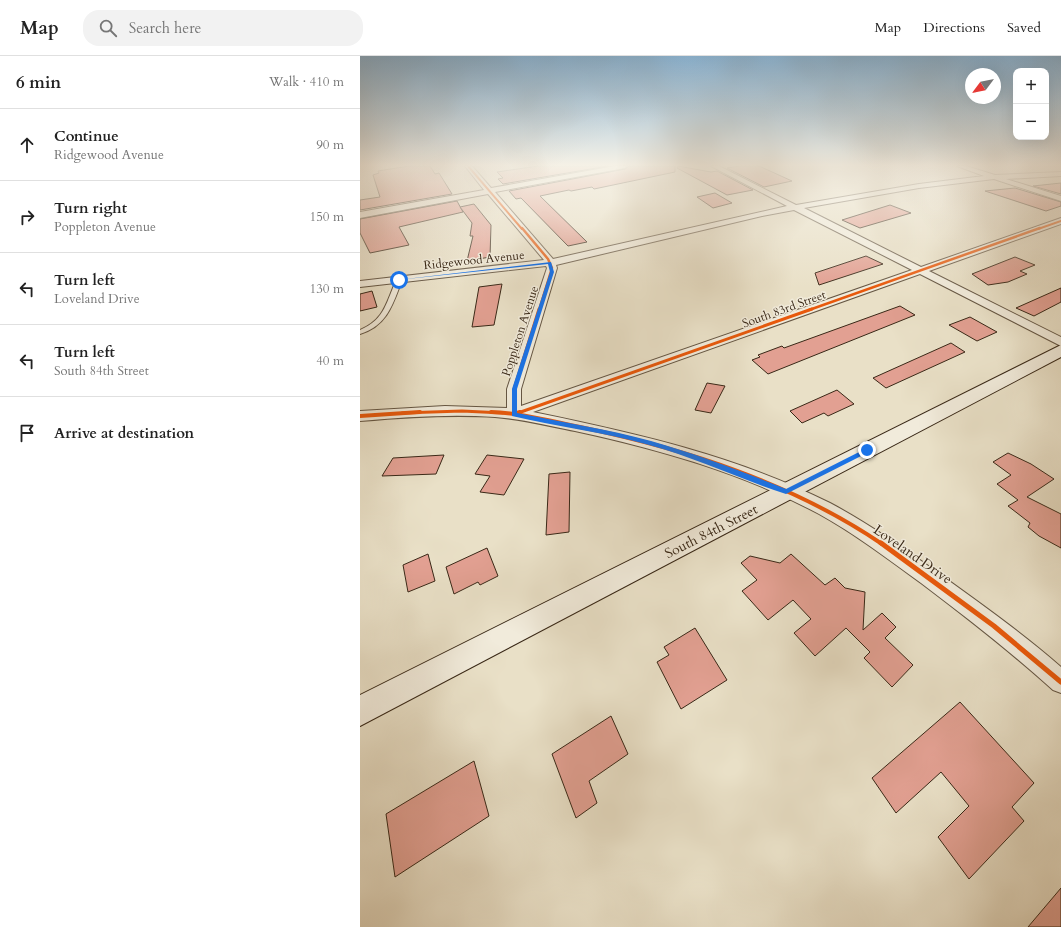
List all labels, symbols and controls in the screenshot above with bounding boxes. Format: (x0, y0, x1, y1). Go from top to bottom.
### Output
search box (83, 10, 363, 46)
text: Map (20, 15, 59, 41)
icon: search (97, 17, 119, 39)
text: Search here (129, 18, 201, 38)
text: Map (875, 18, 901, 37)
text: Directions (923, 18, 985, 37)
text: Saved (1007, 18, 1041, 37)
north arrow (965, 68, 1001, 104)
map controls (1013, 68, 1049, 140)
button: + (1013, 68, 1049, 104)
text: 6 min (16, 71, 61, 94)
text: Walk · 410 m (269, 73, 344, 91)
button: − (1013, 104, 1049, 140)
text: Continue (54, 126, 119, 146)
icon: ahead (16, 134, 38, 156)
text: 90 m (316, 136, 344, 154)
text: Ridgewood Avenue (54, 146, 164, 164)
text: Turn right (54, 198, 127, 218)
icon: right (16, 206, 38, 228)
text: 150 m (310, 208, 344, 226)
text: Poppleton Avenue (54, 218, 156, 236)
street label: Ridgewood Avenue (423, 247, 525, 273)
text: Turn left (54, 270, 115, 290)
route start (390, 271, 408, 289)
icon: left (16, 278, 38, 300)
text: 130 m (310, 280, 344, 298)
street label: Poppleton Avenue (498, 284, 542, 378)
street label: South 83rd Street (740, 286, 828, 332)
text: Loveland Drive (54, 290, 140, 308)
text: Turn left (54, 342, 115, 362)
icon: left (16, 350, 38, 372)
text: 40 m (316, 352, 344, 370)
text: South 84th Street (54, 362, 149, 380)
icon: arrive (16, 422, 38, 444)
text: Arrive at destination (54, 423, 194, 443)
route end (858, 441, 876, 459)
street label: South 84th Street (661, 500, 761, 563)
street label: Loveland Drive (870, 520, 956, 589)

